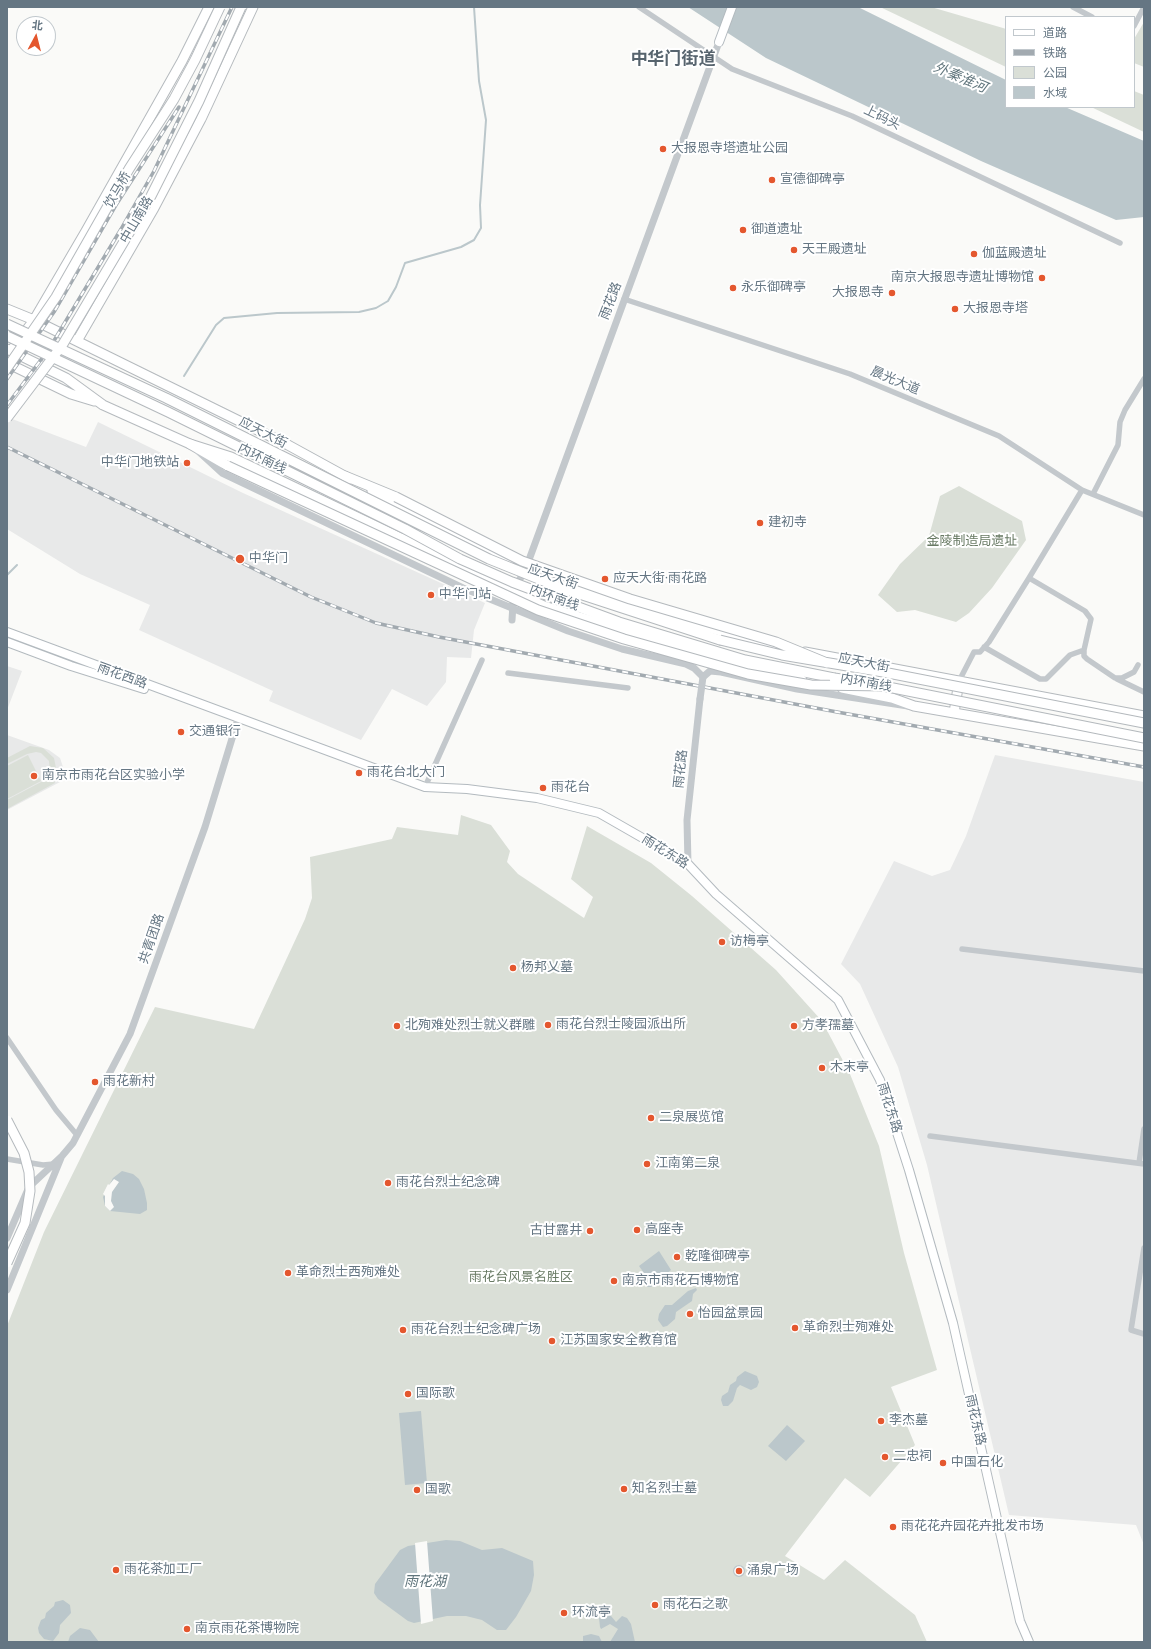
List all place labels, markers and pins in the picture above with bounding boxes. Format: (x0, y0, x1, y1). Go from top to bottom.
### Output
place label: 大报恩寺塔遗址公园 (671, 141, 788, 157)
marker: 大报恩寺塔遗址公园 (658, 144, 668, 154)
place label: 宣德御碑亭 (780, 172, 845, 188)
marker: 宣德御碑亭 (767, 175, 777, 185)
place label: 御道遗址 (751, 222, 803, 238)
marker: 御道遗址 (738, 225, 748, 235)
place label: 天王殿遗址 (802, 242, 867, 258)
marker: 天王殿遗址 (789, 245, 799, 255)
place label: 伽蓝殿遗址 (982, 246, 1047, 262)
marker: 伽蓝殿遗址 (969, 249, 979, 259)
place label: 南京大报恩寺遗址博物馆 (891, 270, 1034, 286)
marker: 南京大报恩寺遗址博物馆 (1037, 273, 1047, 283)
place label: 永乐御碑亭 (741, 280, 806, 296)
marker: 永乐御碑亭 (728, 283, 738, 293)
place label: 大报恩寺 (832, 285, 884, 301)
marker: 大报恩寺 (887, 288, 897, 298)
place label: 大报恩寺塔 (963, 301, 1028, 317)
marker: 大报恩寺塔 (950, 304, 960, 314)
place label: 中华门地铁站 (101, 455, 179, 471)
marker: 中华门地铁站 (182, 458, 192, 468)
place label: 建初寺 (768, 515, 807, 531)
marker: 建初寺 (755, 518, 765, 528)
place label: 中华门 (249, 551, 288, 567)
marker: 中华门 (234, 553, 246, 565)
place label: 应天大街·雨花路 (613, 571, 707, 587)
marker: 应天大街·雨花路 (600, 574, 610, 584)
place label: 中华门站 (439, 587, 491, 603)
marker: 中华门站 (426, 590, 436, 600)
place label: 交通银行 (189, 724, 241, 740)
marker: 交通银行 (176, 727, 186, 737)
place label: 雨花台北大门 (367, 765, 445, 781)
place label: 南京市雨花台区实验小学 (42, 768, 185, 784)
marker: 雨花台北大门 (354, 768, 364, 778)
marker: 南京市雨花台区实验小学 (29, 771, 39, 781)
place label: 雨花台 (551, 780, 590, 796)
marker: 雨花台 (538, 783, 548, 793)
place label: 访梅亭 (730, 934, 769, 950)
marker: 访梅亭 (717, 937, 727, 947)
place label: 杨邦乂墓 (521, 960, 573, 976)
marker: 杨邦乂墓 (508, 963, 518, 973)
place label: 雨花台烈士陵园派出所 (556, 1017, 686, 1033)
place label: 北殉难处烈士就义群雕 (405, 1018, 535, 1034)
place label: 方孝孺墓 (802, 1018, 854, 1034)
marker: 雨花台烈士陵园派出所 (543, 1020, 553, 1030)
marker: 北殉难处烈士就义群雕 (392, 1021, 402, 1031)
marker: 方孝孺墓 (789, 1021, 799, 1031)
place label: 木末亭 (830, 1060, 869, 1076)
marker: 木末亭 (817, 1063, 827, 1073)
place label: 雨花新村 (103, 1074, 155, 1090)
marker: 雨花新村 (90, 1077, 100, 1087)
place label: 二泉展览馆 (659, 1110, 724, 1126)
marker: 二泉展览馆 (646, 1113, 656, 1123)
place label: 江南第二泉 (655, 1156, 720, 1172)
marker: 江南第二泉 (642, 1159, 652, 1169)
place label: 雨花台烈士纪念碑 (396, 1175, 500, 1191)
marker: 雨花台烈士纪念碑 (383, 1178, 393, 1188)
place label: 高座寺 (645, 1222, 684, 1238)
place label: 古甘露井 (530, 1223, 582, 1239)
marker: 高座寺 (632, 1225, 642, 1235)
marker: 古甘露井 (585, 1226, 595, 1236)
place label: 乾隆御碑亭 (685, 1249, 750, 1265)
marker: 乾隆御碑亭 (672, 1252, 682, 1262)
place label: 革命烈士西殉难处 (296, 1265, 400, 1281)
marker: 革命烈士西殉难处 (283, 1268, 293, 1278)
place label: 南京市雨花石博物馆 (622, 1273, 739, 1289)
marker: 南京市雨花石博物馆 (609, 1276, 619, 1286)
place label: 怡园盆景园 (698, 1306, 763, 1322)
marker: 怡园盆景园 (685, 1309, 695, 1319)
place label: 革命烈士殉难处 (803, 1320, 894, 1336)
place label: 雨花台烈士纪念碑广场 (411, 1322, 541, 1338)
marker: 革命烈士殉难处 (790, 1323, 800, 1333)
marker: 雨花台烈士纪念碑广场 (398, 1325, 408, 1335)
place label: 江苏国家安全教育馆 (560, 1333, 677, 1349)
marker: 江苏国家安全教育馆 (547, 1336, 557, 1346)
place label: 国际歌 (416, 1386, 455, 1402)
marker: 国际歌 (403, 1389, 413, 1399)
place label: 李杰墓 (889, 1413, 928, 1429)
marker: 李杰墓 (876, 1416, 886, 1426)
place label: 二忠祠 (893, 1449, 932, 1465)
marker: 二忠祠 (880, 1452, 890, 1462)
place label: 中国石化 (951, 1455, 1003, 1471)
marker: 中国石化 (938, 1458, 948, 1468)
place label: 知名烈士墓 (632, 1481, 697, 1497)
place label: 国歌 (425, 1482, 451, 1498)
marker: 知名烈士墓 (619, 1484, 629, 1494)
marker: 国歌 (412, 1485, 422, 1495)
place label: 雨花花卉园花卉批发市场 (901, 1519, 1044, 1535)
marker: 雨花花卉园花卉批发市场 (888, 1522, 898, 1532)
place label: 雨花茶加工厂 (124, 1562, 202, 1578)
place label: 涌泉广场 (747, 1563, 799, 1579)
marker: 雨花茶加工厂 (111, 1565, 121, 1575)
marker: 涌泉广场 (734, 1566, 744, 1576)
place label: 雨花石之歌 (663, 1597, 728, 1613)
marker: 雨花石之歌 (650, 1600, 660, 1610)
place label: 环流亭 (572, 1605, 611, 1621)
marker: 环流亭 (559, 1608, 569, 1618)
place label: 南京雨花茶博物院 (195, 1621, 299, 1637)
marker: 南京雨花茶博物院 (182, 1624, 192, 1634)

